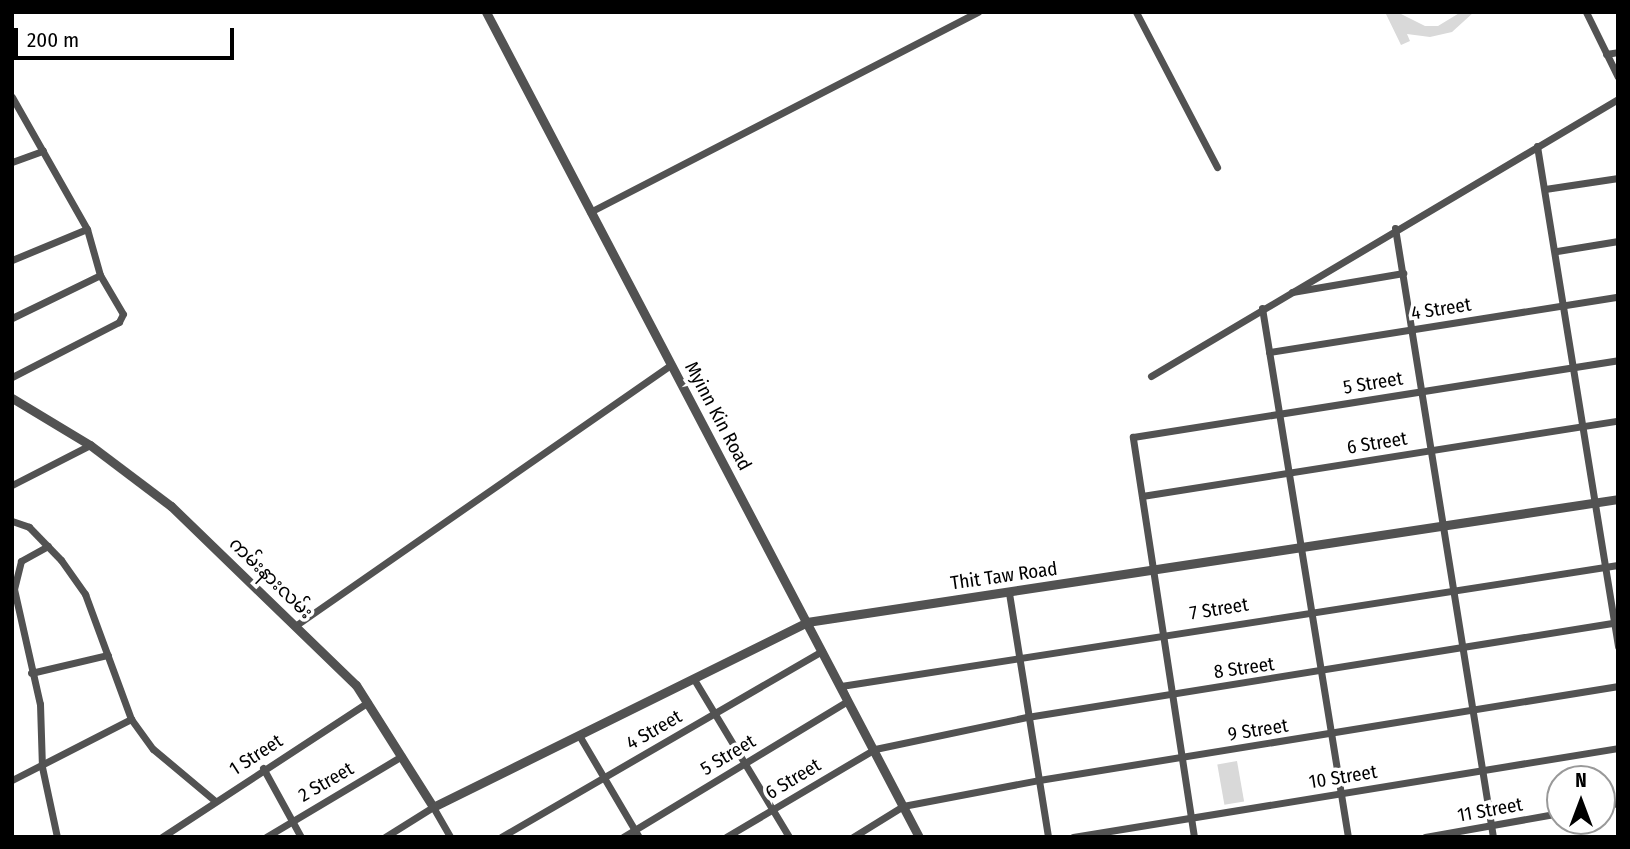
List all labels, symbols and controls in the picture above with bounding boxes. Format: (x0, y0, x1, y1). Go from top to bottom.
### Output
scale bar (18, 14, 238, 58)
text: 200 m (27, 27, 79, 53)
street label: 4 Street (1409, 293, 1473, 325)
street label: Myinn Kin Road (680, 358, 756, 474)
street label: 5 Street (1342, 367, 1404, 399)
street label: 6 Street (1345, 427, 1409, 459)
street label: ကမ်းနားလမ်း (224, 532, 318, 624)
street label: Thit Taw Road (949, 557, 1059, 595)
street label: 7 Street (1188, 593, 1250, 625)
street label: 8 Street (1212, 652, 1276, 684)
street label: 4 Street (622, 705, 686, 755)
street label: 9 Street (1226, 714, 1290, 746)
street label: 1 Street (225, 729, 287, 781)
street label: 5 Street (696, 730, 760, 780)
street label: 6 Street (761, 754, 825, 804)
street label: 2 Street (295, 757, 357, 807)
street label: 10 Street (1307, 760, 1379, 794)
north arrow (1546, 765, 1616, 835)
text: N (1575, 769, 1587, 792)
street label: 11 Street (1456, 793, 1524, 827)

